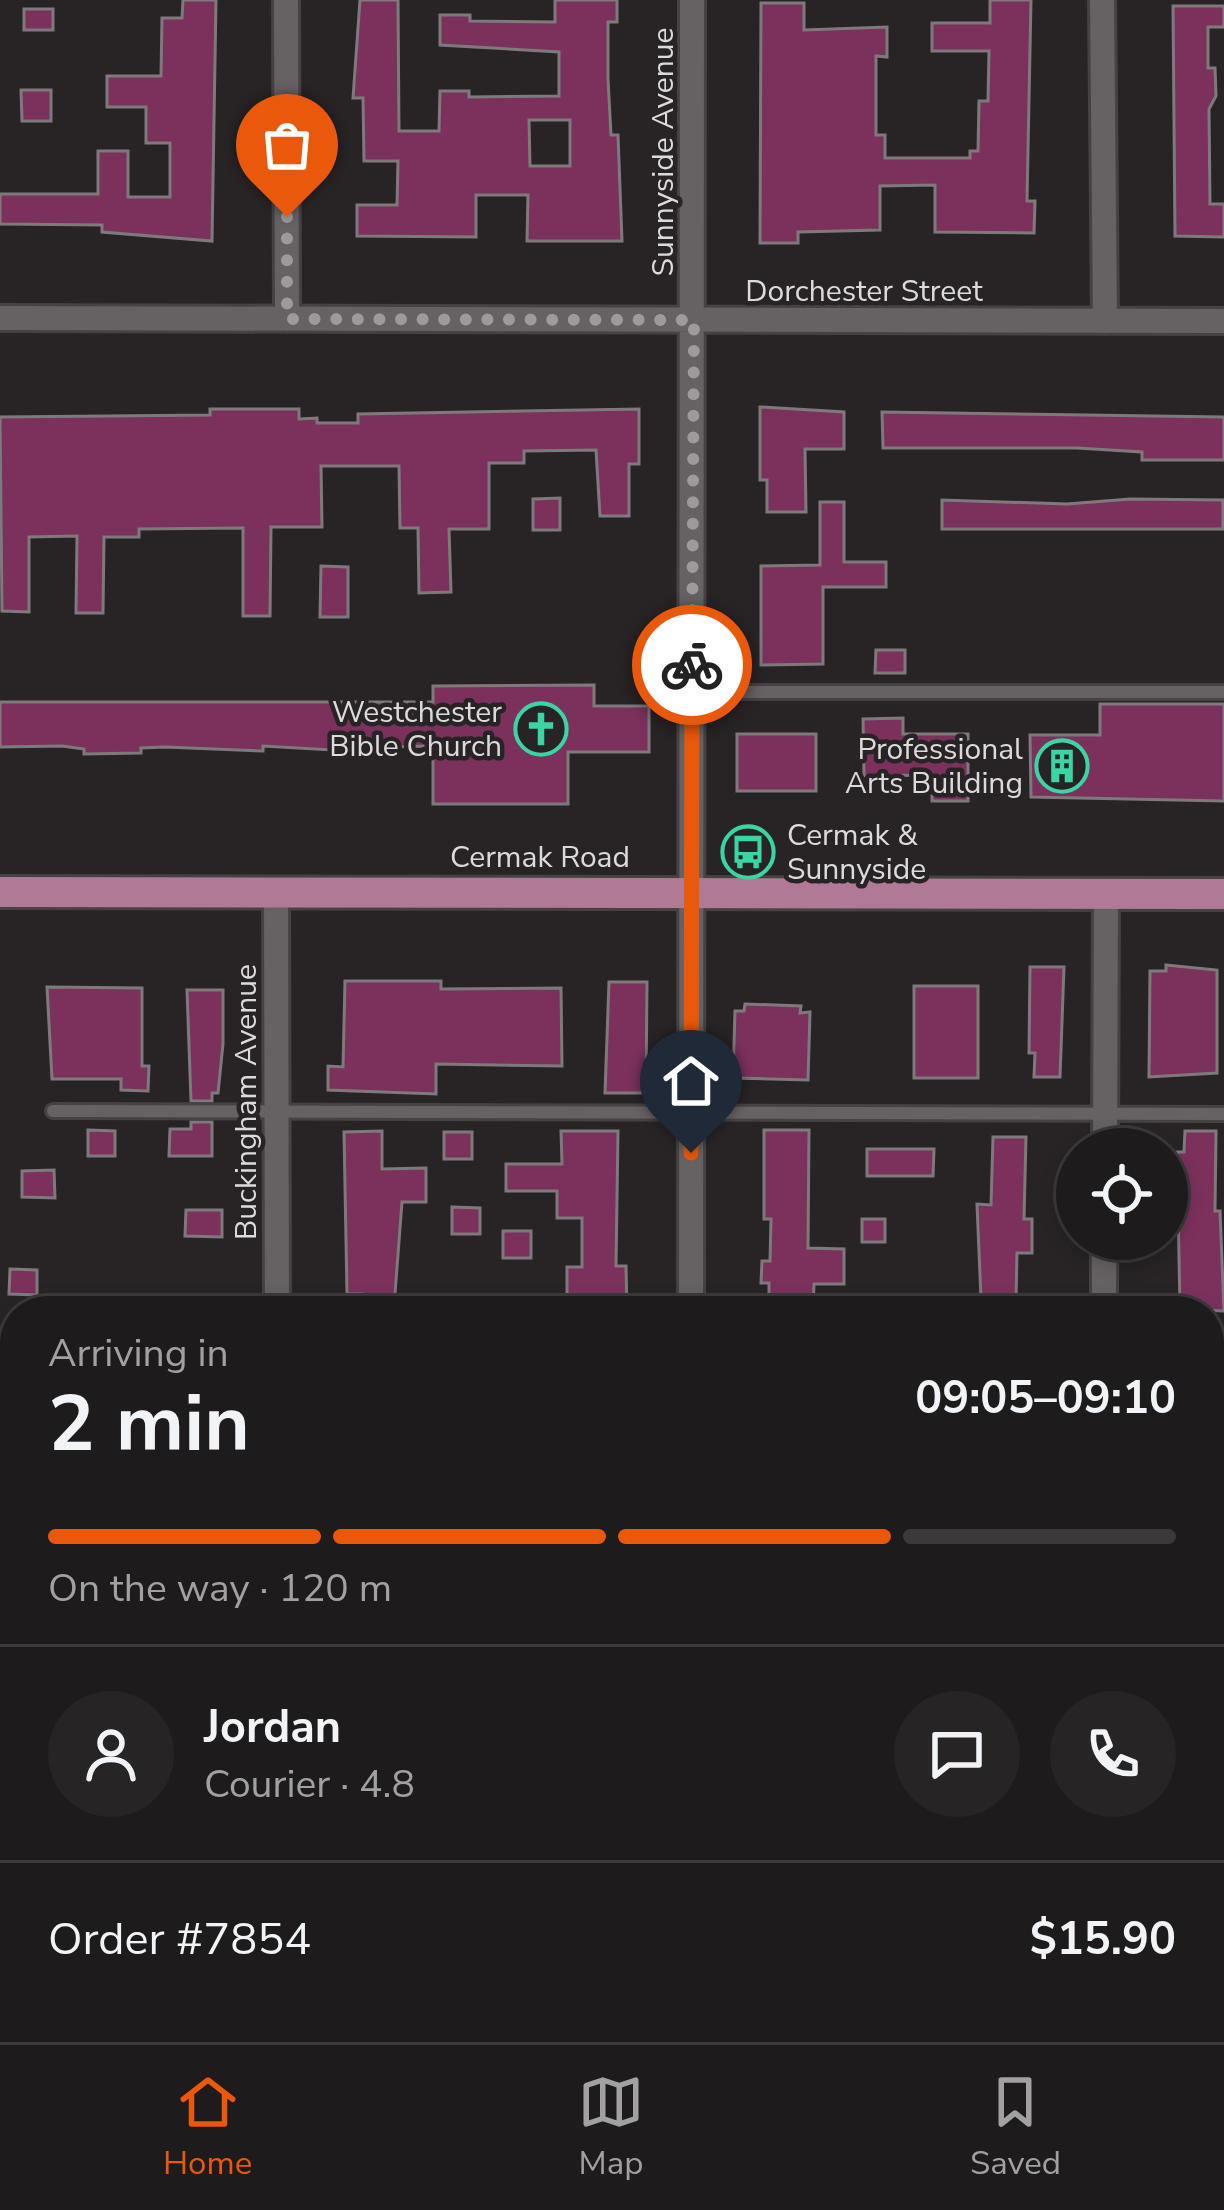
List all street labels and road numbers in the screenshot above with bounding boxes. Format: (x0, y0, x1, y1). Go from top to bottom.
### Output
street label: Sunnyside Avenue (643, 28, 684, 276)
street label: Dorchester Street (745, 271, 983, 312)
street label: Cermak Road (450, 837, 630, 878)
street label: Buckingham Avenue (226, 964, 267, 1240)

